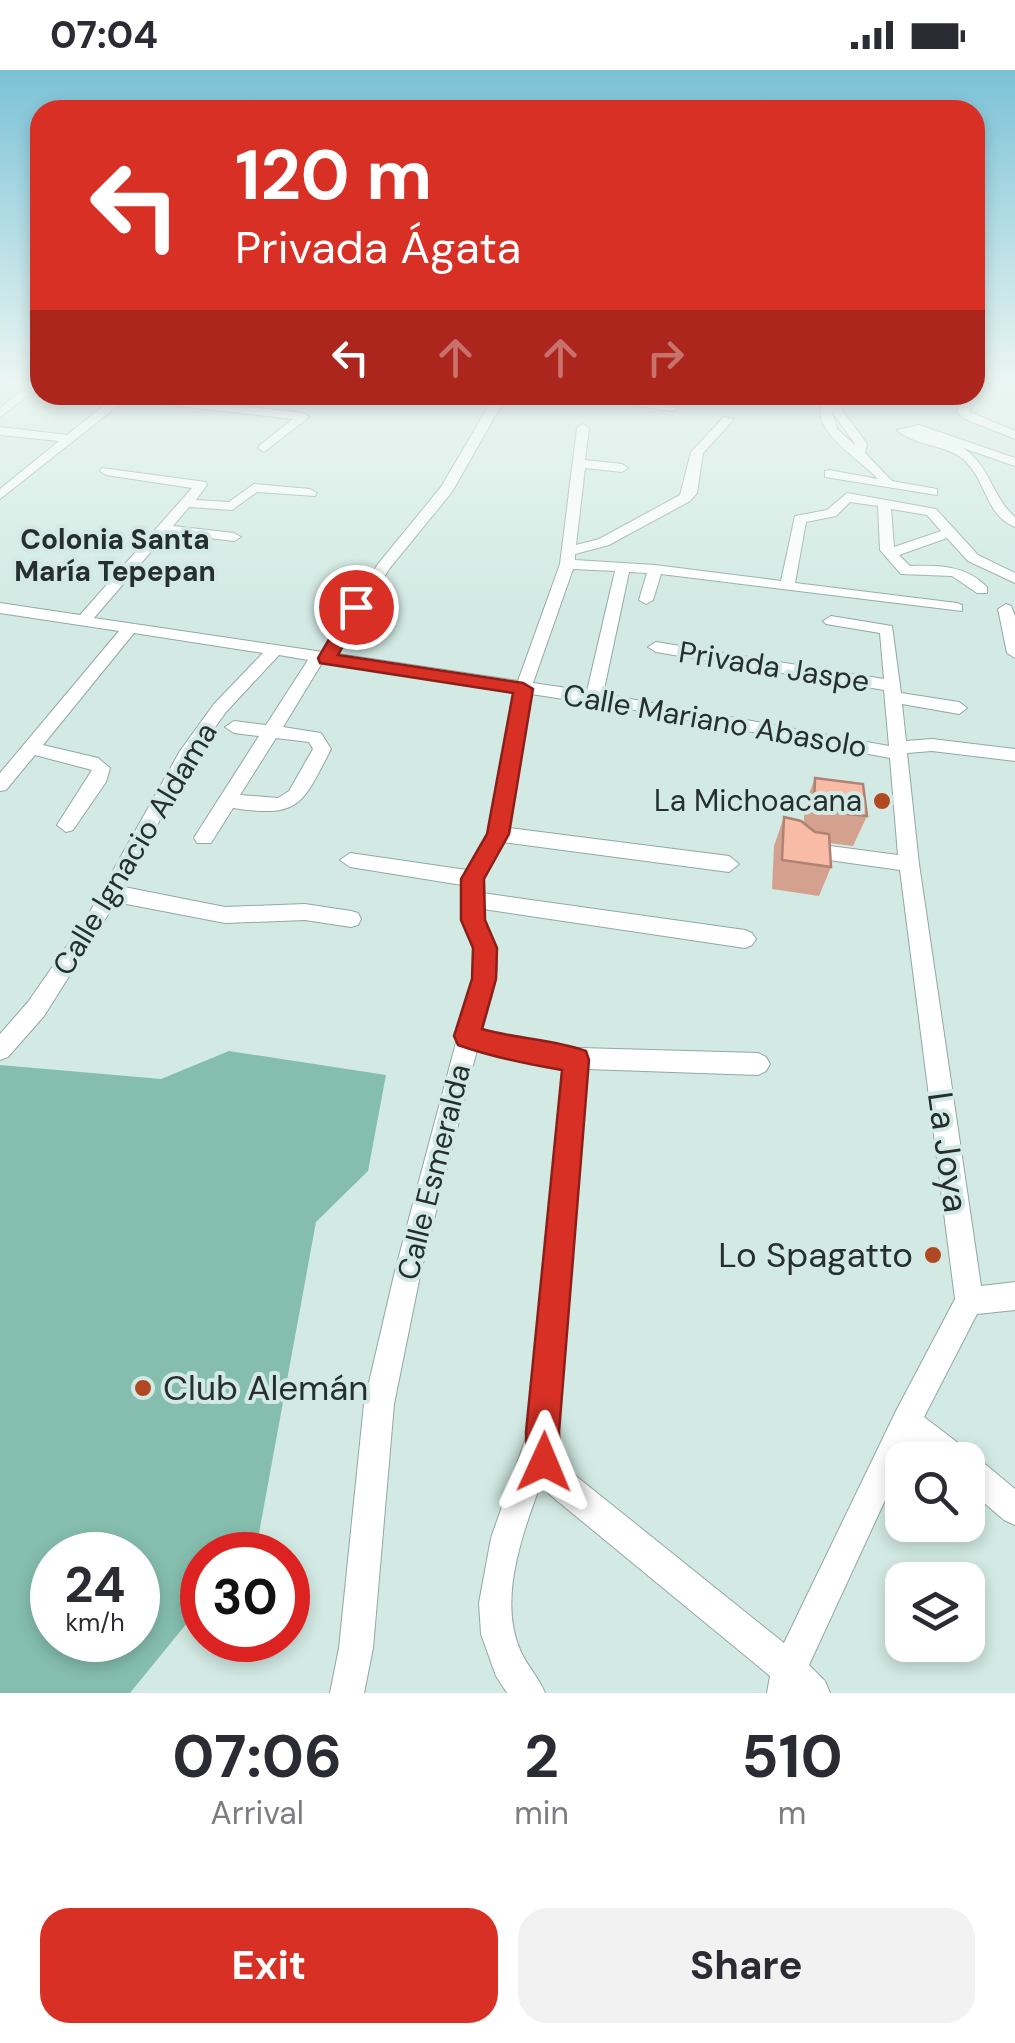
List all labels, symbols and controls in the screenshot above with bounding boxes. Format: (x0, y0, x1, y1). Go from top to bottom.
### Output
text: 07:04 (50, 10, 158, 60)
text: 120 m (235, 130, 432, 221)
icon: left (70, 140, 200, 270)
text: Privada Ágata (235, 218, 521, 277)
icon: left (323, 330, 378, 385)
icon: ahead (428, 330, 483, 385)
icon: ahead (533, 330, 588, 385)
icon: right (638, 330, 693, 385)
district label: Colonia Santa María Tepepan (14, 521, 216, 590)
pin (314, 565, 399, 650)
icon: arrive (329, 580, 384, 635)
street label: Privada Jaspe (676, 632, 872, 701)
street label: Calle Mariano Abasolo (560, 675, 870, 766)
street label: Calle Ignacio Aldama (44, 715, 226, 982)
place label: La Michoacana (654, 781, 862, 820)
marker: La Michoacana (871, 790, 893, 812)
street label: Calle Esmeralda (388, 1060, 479, 1284)
street label: La Joya (917, 1089, 979, 1215)
place label: Lo Spagatto (718, 1232, 913, 1278)
marker: Lo Spagatto (922, 1244, 944, 1266)
place label: Club Alemán (163, 1365, 368, 1411)
marker: Club Alemán (132, 1377, 154, 1399)
position arrow (492, 1410, 596, 1514)
map controls (885, 1442, 985, 1662)
button: search (885, 1442, 985, 1542)
speed limit sign: 30 (180, 1532, 310, 1662)
text: 24 (65, 1552, 126, 1618)
button: layers (885, 1562, 985, 1662)
text: km/h (65, 1606, 125, 1639)
text: 07:06 (172, 1717, 342, 1796)
text: 2 (524, 1717, 559, 1796)
text: 510 (741, 1717, 843, 1796)
text: Arrival (211, 1792, 304, 1834)
text: min (514, 1792, 569, 1834)
text: m (778, 1792, 806, 1834)
button: Exit (40, 1908, 498, 2023)
button: Share (518, 1908, 975, 2023)

